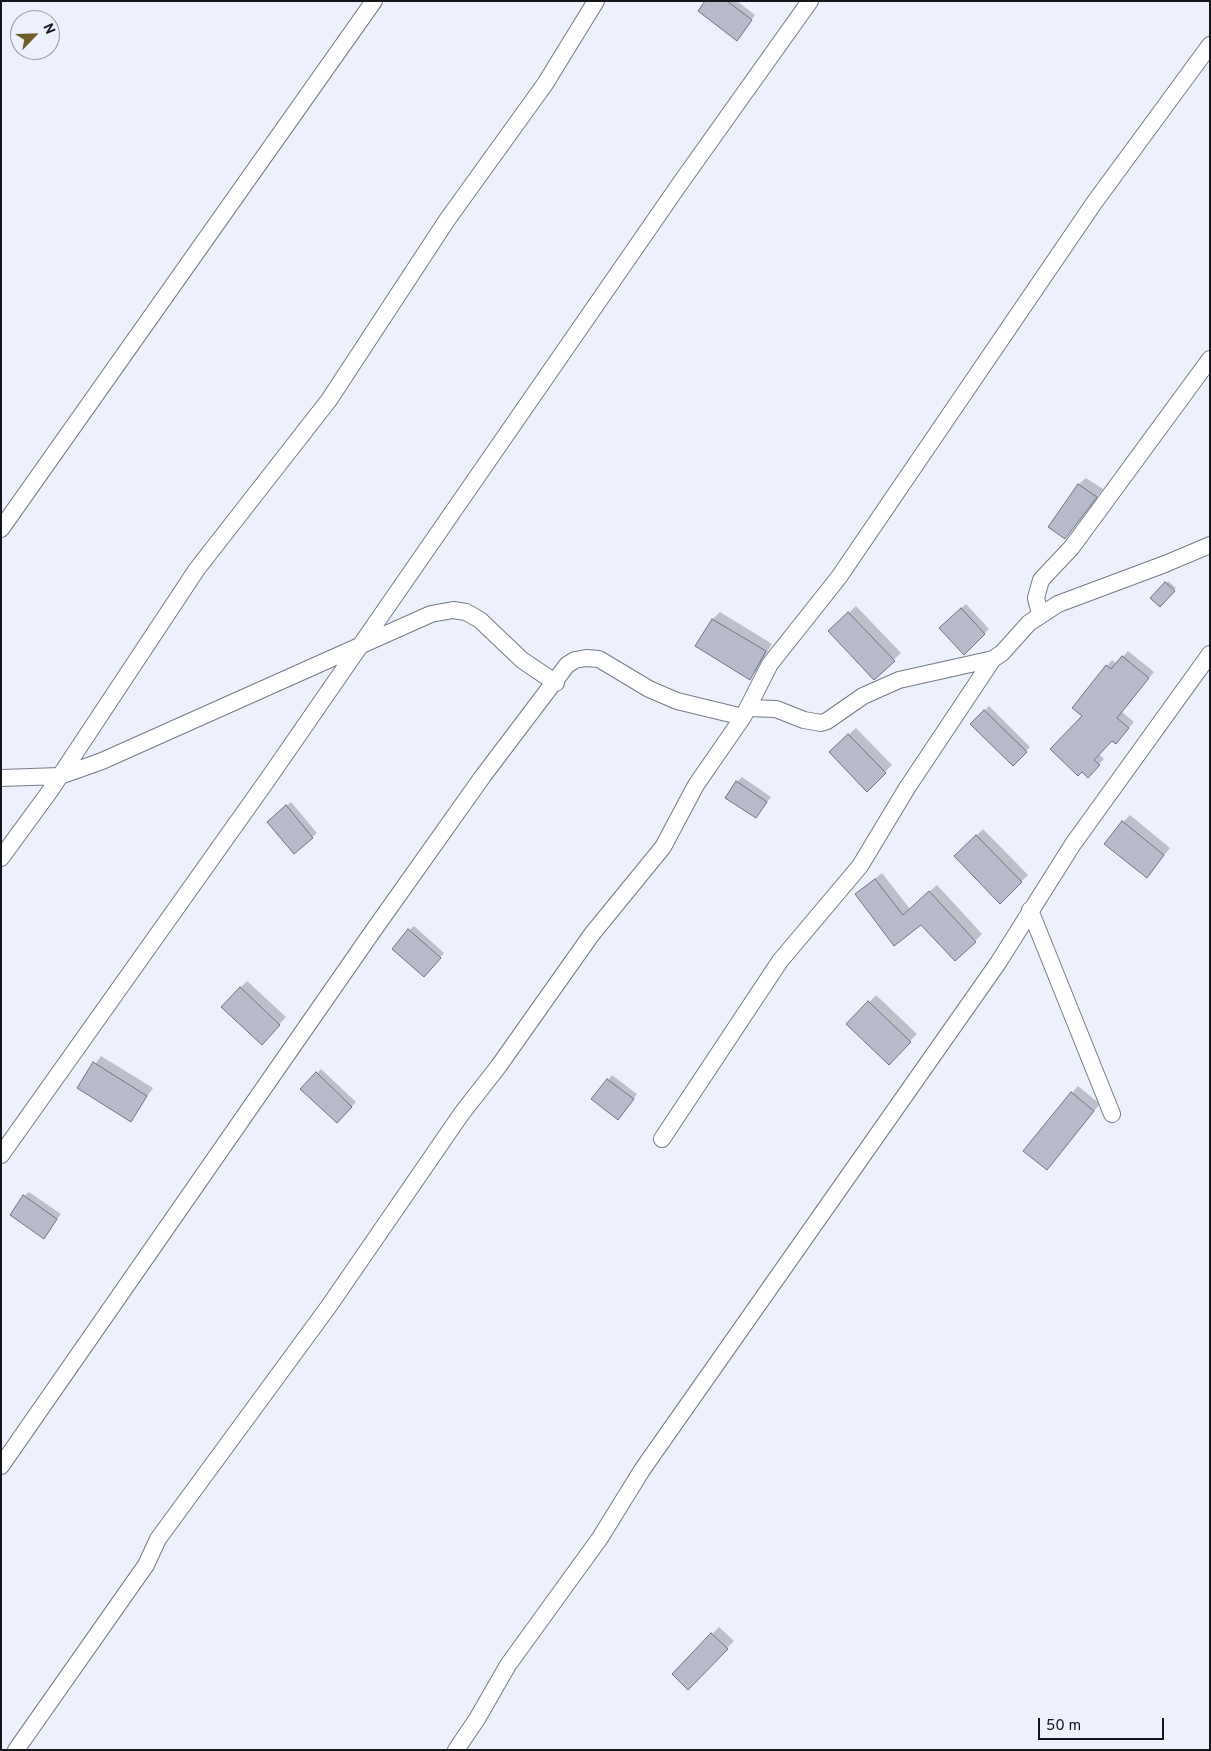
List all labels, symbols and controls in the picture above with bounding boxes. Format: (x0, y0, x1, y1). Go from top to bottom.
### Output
north arrow (10, 10, 60, 60)
text: N (38, 21, 58, 37)
scale bar (1041, 1708, 1167, 1740)
text: 50 m (1046, 1717, 1081, 1736)

